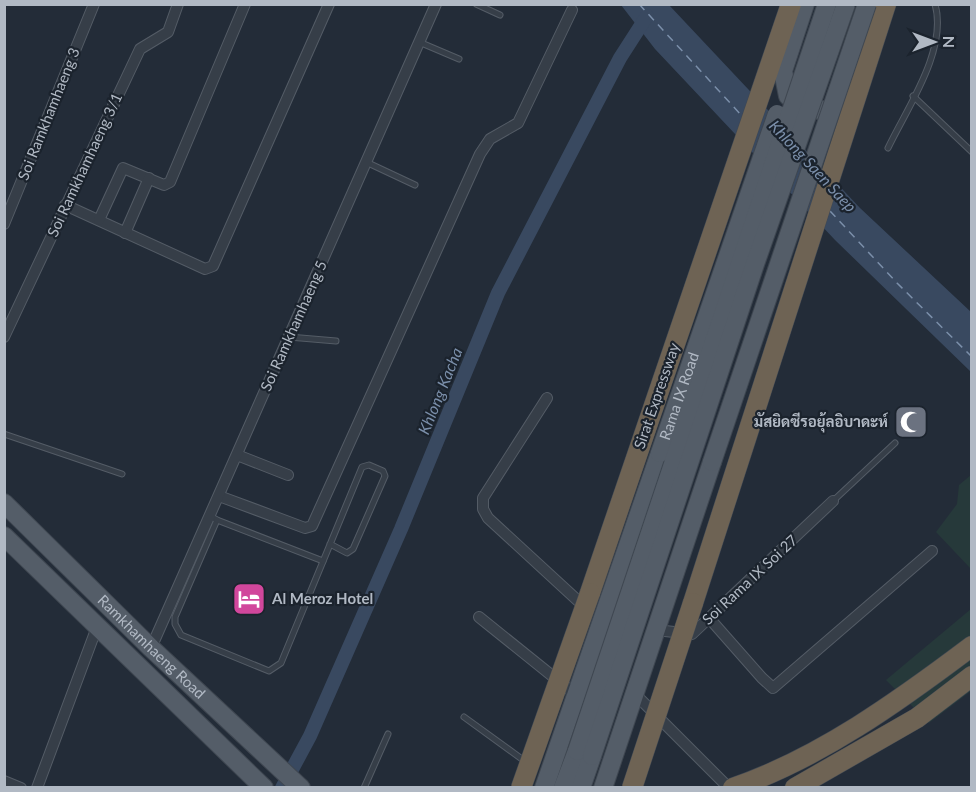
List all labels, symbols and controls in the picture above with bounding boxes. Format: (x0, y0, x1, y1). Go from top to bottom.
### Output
north arrow (904, 12, 964, 72)
text: N (940, 36, 959, 48)
street label: Soi Ramkhamhaeng 3 (13, 45, 83, 183)
street label: Soi Ramkhamhaeng 3/1 (43, 90, 125, 239)
water label: Khlong Saen Saep (766, 116, 861, 216)
street label: Soi Ramkhamhaeng 5 (256, 257, 330, 394)
street label: Sirat Expressway (629, 340, 683, 451)
water label: Khlong Kacha (414, 345, 466, 437)
street label: Rama IX Road (655, 350, 702, 442)
mosque icon: มัสยิดซีรอยุ้ลอิบาดะห์ (893, 404, 929, 440)
place label: มัสยิดซีรอยุ้ลอิบาดะห์ (754, 412, 889, 433)
street label: Soi Rama IX Soi 27 (698, 530, 801, 628)
hotel icon: Al Meroz Hotel (231, 581, 267, 617)
place label: Al Meroz Hotel (271, 589, 373, 607)
street label: Ramkhamhaeng Road (94, 591, 209, 702)

